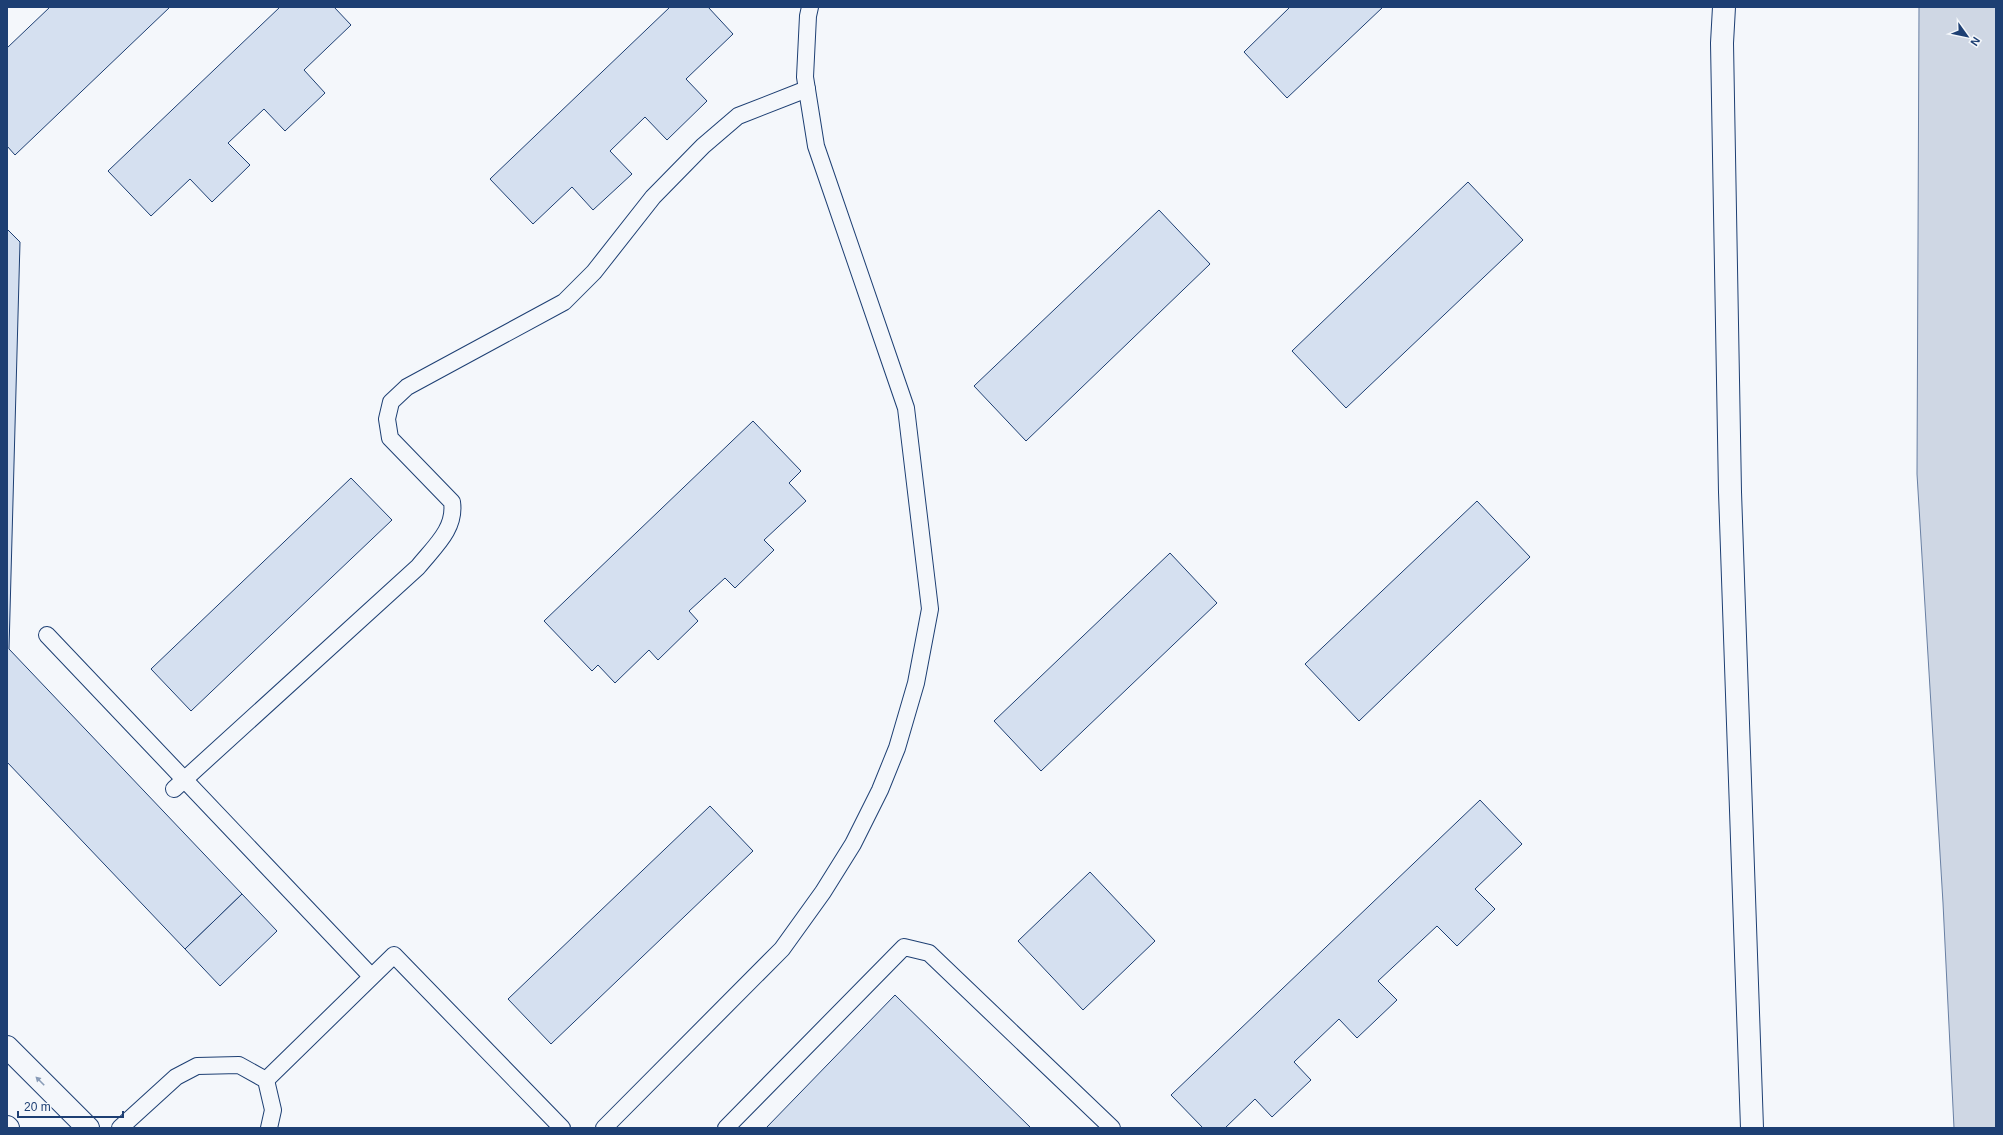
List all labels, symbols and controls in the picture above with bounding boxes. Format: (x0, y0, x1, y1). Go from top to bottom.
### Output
north arrow (1947, 16, 1987, 56)
text: N (1968, 35, 1983, 48)
one-way arrow (35, 1076, 45, 1086)
scale bar (18, 1093, 123, 1119)
text: 20 m (24, 1100, 51, 1114)

